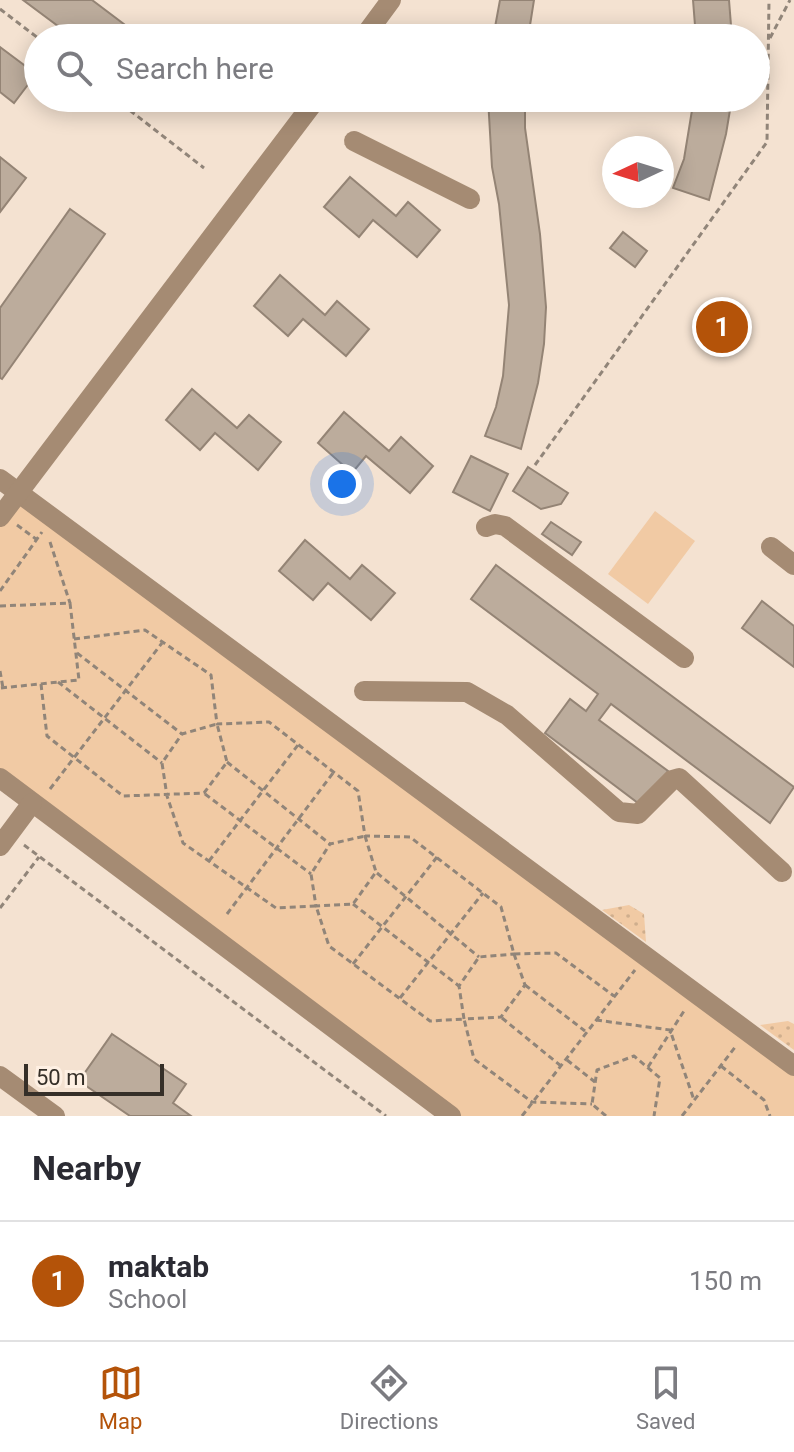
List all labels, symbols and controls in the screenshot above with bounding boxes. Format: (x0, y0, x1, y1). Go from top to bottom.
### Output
search box (24, 24, 770, 112)
icon: search (52, 46, 96, 90)
text: Search here (116, 51, 274, 86)
north arrow (602, 136, 674, 208)
pin: 1 (696, 297, 748, 357)
your location (322, 464, 362, 504)
scale bar (24, 1060, 164, 1096)
text: 50 m (36, 1065, 85, 1090)
text: Nearby (32, 1148, 141, 1188)
text: maktab (108, 1249, 209, 1284)
text: 1 (51, 1266, 65, 1296)
text: 150 m (689, 1266, 762, 1296)
text: School (108, 1284, 187, 1314)
tab: Map (99, 1361, 143, 1434)
tab: Directions (340, 1361, 439, 1434)
tab: Saved (636, 1361, 695, 1434)

